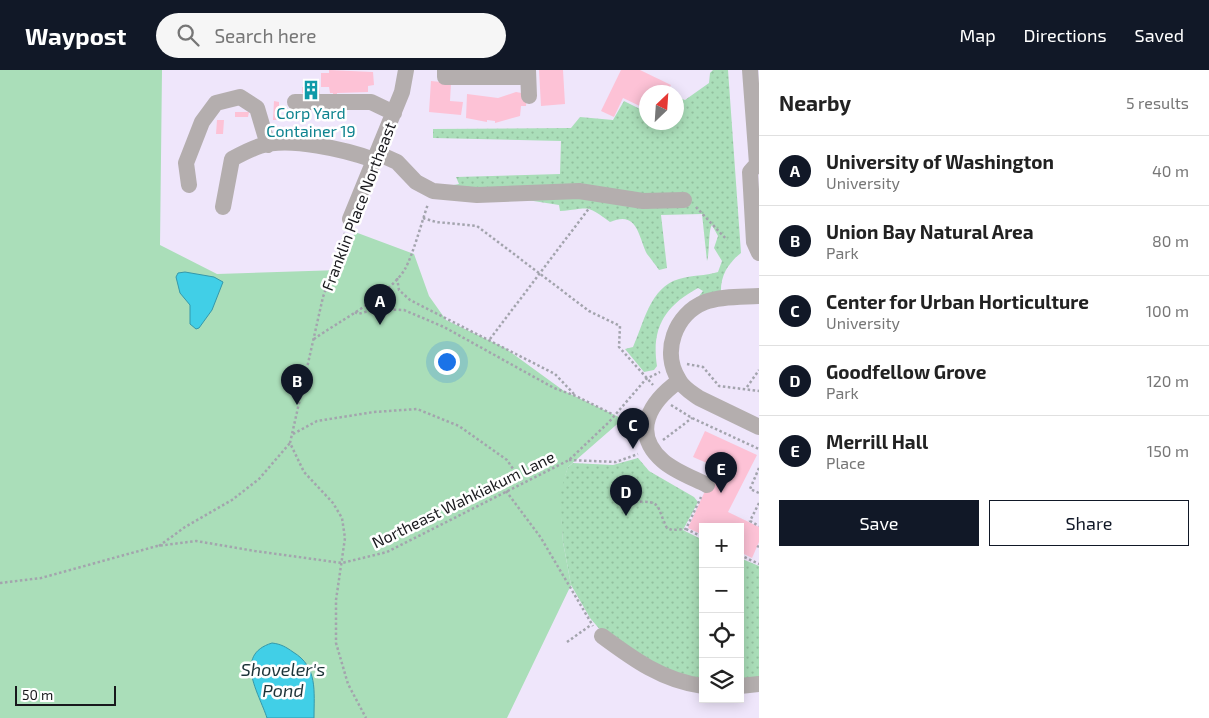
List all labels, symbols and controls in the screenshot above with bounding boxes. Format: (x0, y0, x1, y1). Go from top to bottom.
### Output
search box (156, 13, 506, 58)
text: Waypost (25, 21, 126, 50)
icon: search (174, 21, 202, 49)
text: Search here (214, 24, 317, 47)
text: Map (959, 24, 996, 46)
text: Directions (1024, 24, 1107, 46)
text: Saved (1135, 24, 1184, 46)
building icon: Corp Yard Container 19 (300, 79, 322, 101)
north arrow (639, 85, 684, 130)
text: Nearby (779, 90, 851, 115)
text: 5 results (1126, 93, 1189, 112)
place label: Corp Yard Container 19 (266, 103, 356, 140)
street label: Franklin Place Northeast (317, 119, 399, 293)
text: University of Washington (826, 150, 1054, 173)
text: A (790, 161, 800, 180)
text: 40 m (1152, 161, 1189, 180)
text: University (826, 173, 900, 192)
text: Union Bay Natural Area (826, 220, 1034, 243)
text: B (790, 231, 800, 250)
text: 80 m (1152, 231, 1189, 250)
text: Park (826, 243, 859, 262)
pin: A (364, 284, 396, 325)
text: Center for Urban Horticulture (826, 290, 1089, 313)
text: C (790, 301, 800, 320)
text: 100 m (1146, 301, 1189, 320)
text: University (826, 313, 900, 332)
your location (434, 349, 460, 375)
text: Goodfellow Grove (826, 360, 986, 383)
pin: B (281, 364, 313, 405)
text: D (790, 371, 800, 390)
text: 120 m (1146, 371, 1189, 390)
text: Park (826, 383, 859, 402)
pin: C (617, 408, 649, 449)
text: Merrill Hall (826, 430, 928, 453)
text: E (790, 441, 800, 460)
text: 150 m (1147, 441, 1189, 460)
street label: Northeast Wahkiakum Lane (369, 446, 557, 552)
pin: E (705, 452, 737, 493)
text: Place (826, 453, 865, 472)
pin: D (610, 475, 642, 516)
button: Save (779, 500, 979, 546)
button: Share (989, 500, 1189, 546)
map controls (699, 523, 744, 703)
button: + (699, 523, 744, 568)
button: − (699, 568, 744, 613)
button: locate (699, 613, 744, 658)
water label: Shoveler's Pond (241, 658, 325, 701)
button: layers (699, 658, 744, 703)
scale bar (15, 683, 116, 706)
text: 50 m (22, 686, 53, 703)

